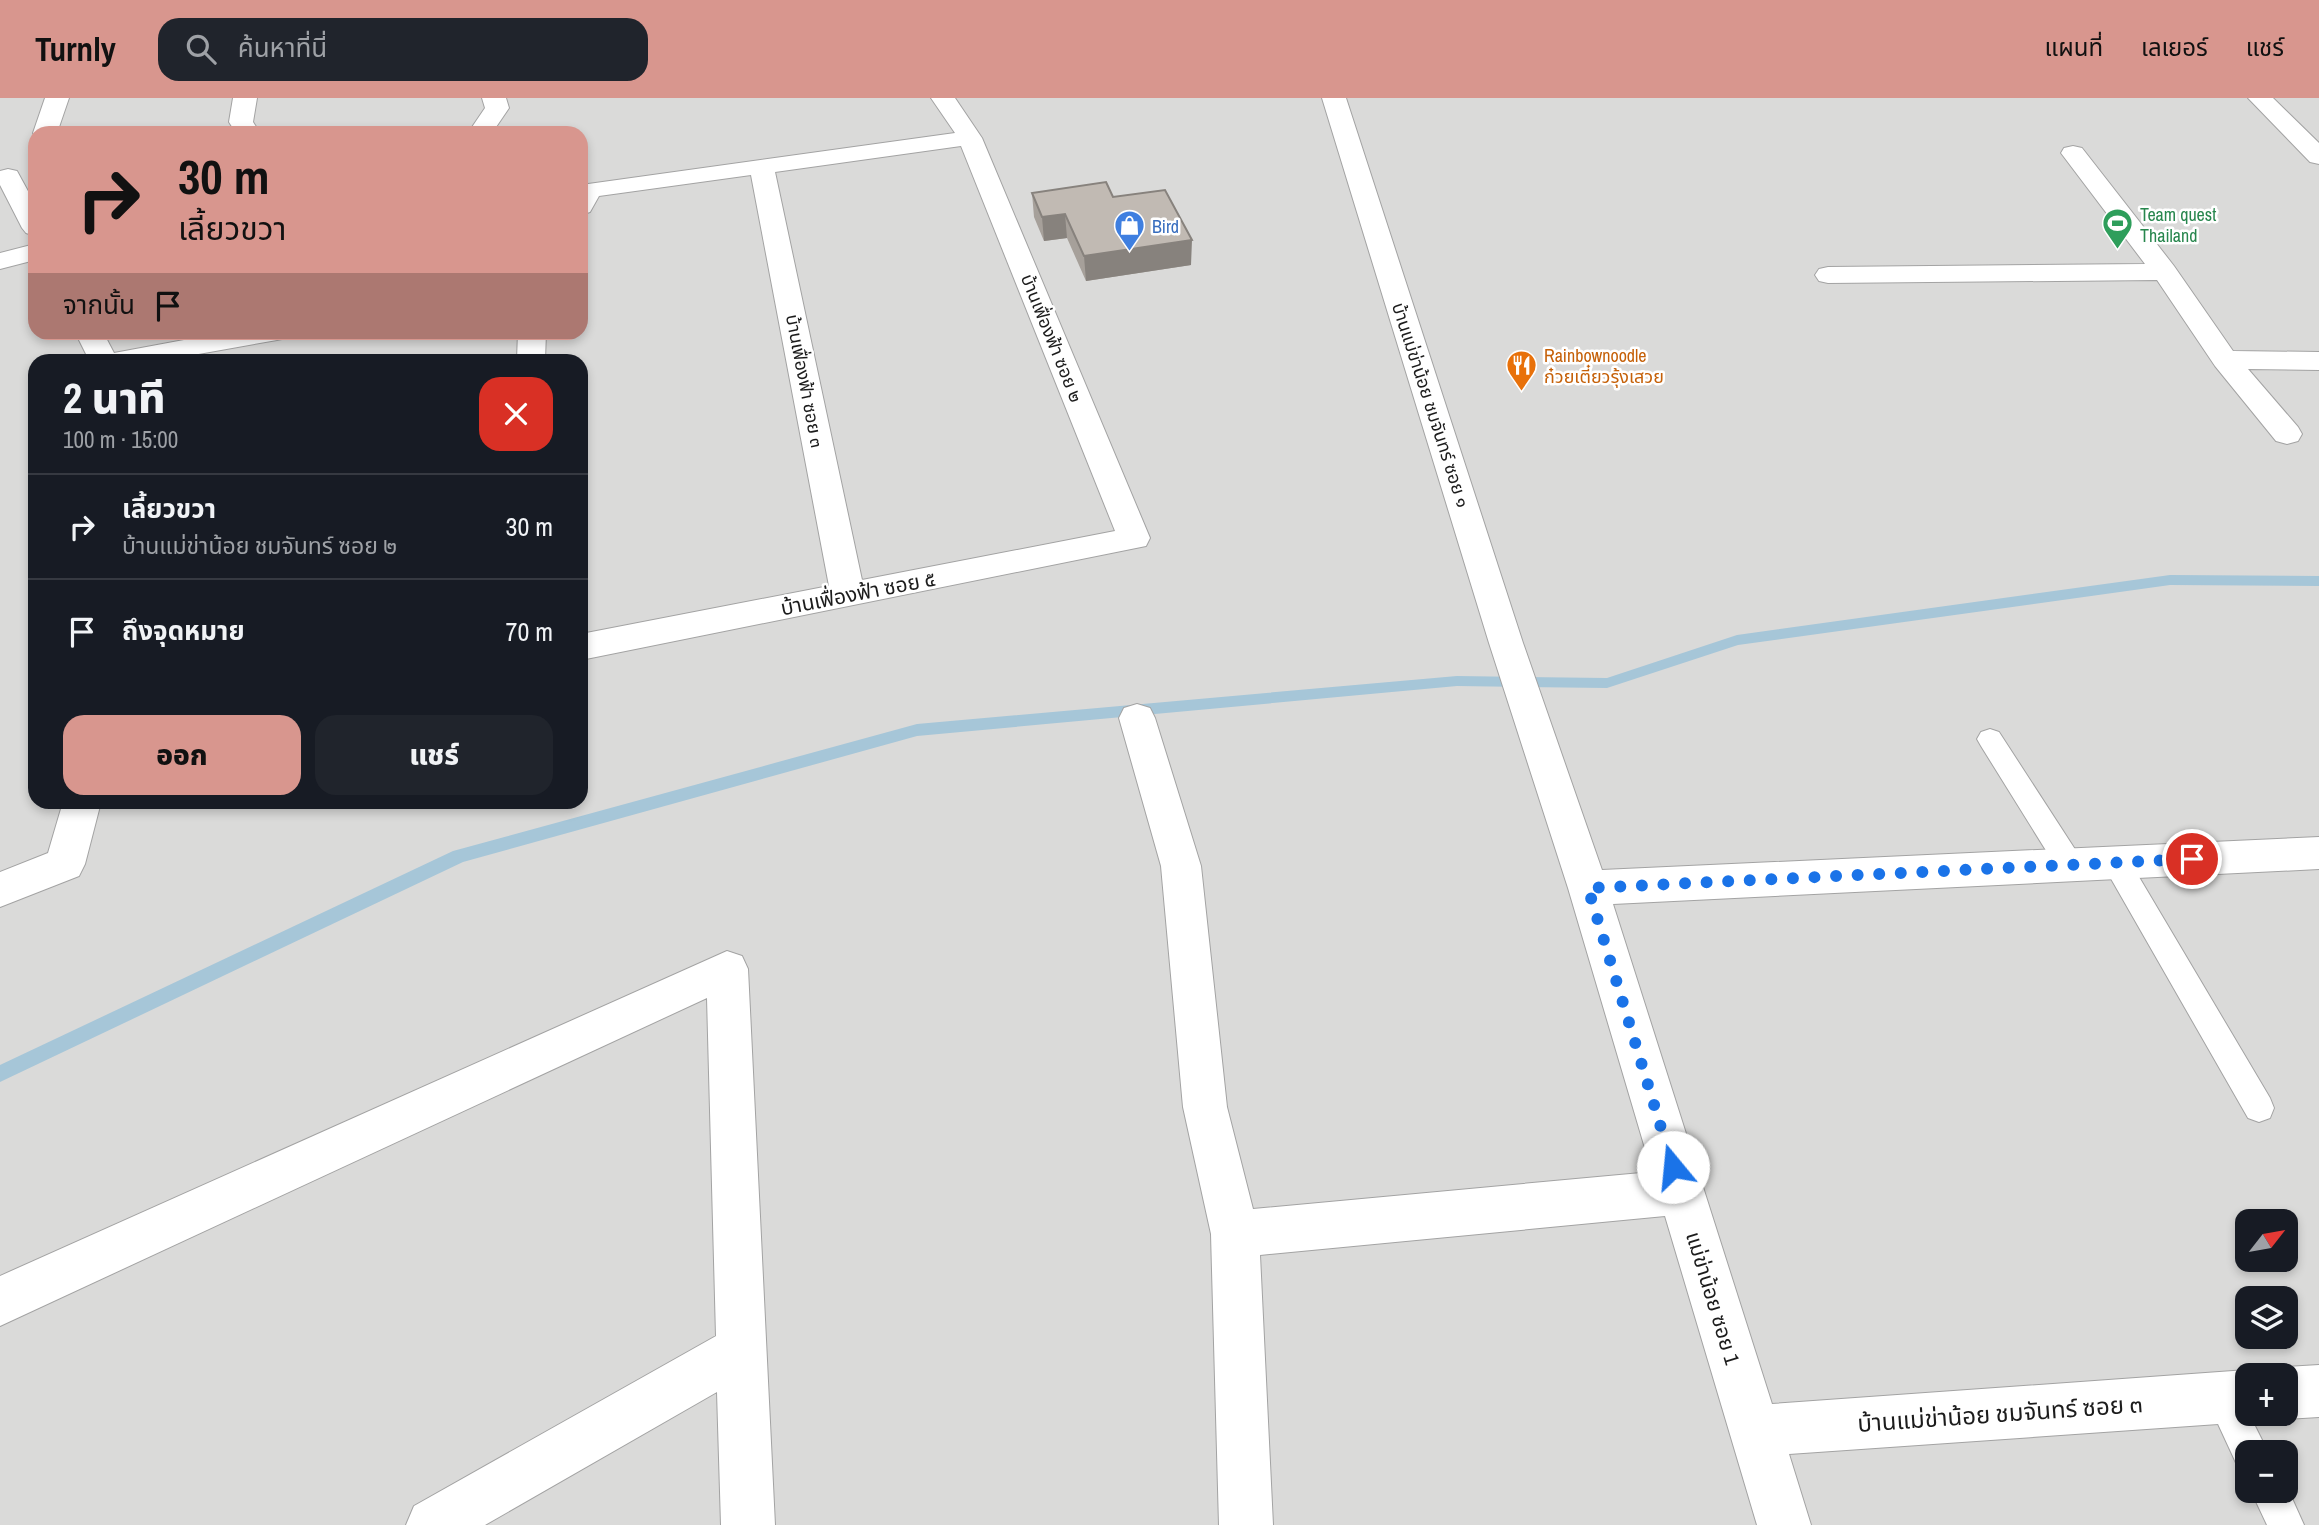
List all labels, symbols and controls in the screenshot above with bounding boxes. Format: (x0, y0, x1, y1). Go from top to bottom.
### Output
search box (158, 18, 648, 81)
text: Turnly (35, 27, 116, 71)
icon: search (182, 30, 220, 68)
text: ค้นหาที่นี่ (238, 30, 327, 65)
text: แผนที่ (2045, 31, 2103, 63)
text: เลเยอร์ (2141, 31, 2208, 63)
text: แชร์ (2246, 31, 2284, 63)
text: 30 m (178, 143, 270, 209)
icon: right (63, 154, 154, 245)
place label: Team quest Thailand (2140, 202, 2216, 248)
text: เลี้ยวขวา (178, 207, 286, 250)
sports icon: Team quest Thailand (2100, 207, 2134, 251)
shop icon: Bird (1112, 209, 1146, 253)
place label: Bird (1152, 214, 1179, 239)
street label: บ้านเฟื่องฟ้า ซอย ๒ (1015, 270, 1089, 406)
text: จากนั้น (63, 287, 135, 322)
icon: arrive (149, 287, 187, 325)
street label: บ้านแม่ข่าน้อย ชมจันทร์ ซอย ๑ (1386, 299, 1476, 511)
street label: บ้านเฟื่องฟ้า ซอย ๓ (780, 312, 830, 450)
place label: Rainbownoodle ก๋วยเตี๋ยวรุ้งเสวย (1544, 343, 1664, 389)
restaurant icon: Rainbownoodle ก๋วยเตี๋ยวรุ้งเสวย (1504, 348, 1538, 392)
text: 2 นาที (63, 370, 165, 426)
button: close (479, 377, 553, 451)
text: 100 m · 15:00 (63, 424, 178, 455)
text: เลี้ยวขวา (122, 491, 216, 526)
icon: right (63, 508, 101, 546)
text: 30 m (506, 509, 553, 544)
text: บ้านแม่ข่าน้อย ชมจันทร์ ซอย ๒ (122, 530, 397, 561)
street label: บ้านเฟื่องฟ้า ซอย ๕ (778, 564, 938, 622)
icon: arrive (63, 613, 101, 651)
text: ถึงจุดหมาย (122, 613, 245, 648)
text: 70 m (506, 614, 553, 649)
button: ออก (63, 715, 301, 795)
button: แชร์ (315, 715, 553, 795)
pin (2162, 829, 2222, 889)
icon: arrive (2173, 840, 2211, 878)
position arrow (1636, 1130, 1710, 1204)
north arrow (2235, 1209, 2298, 1272)
map controls (2235, 1209, 2298, 1503)
street label: แม่ข่าน้อย ซอย 1 (1679, 1228, 1747, 1368)
button: layers (2235, 1286, 2298, 1349)
button: + (2235, 1363, 2298, 1426)
street label: บ้านแม่ข่าน้อย ชมจันทร์ ซอย ๓ (1856, 1387, 2144, 1439)
button: − (2235, 1440, 2298, 1503)

